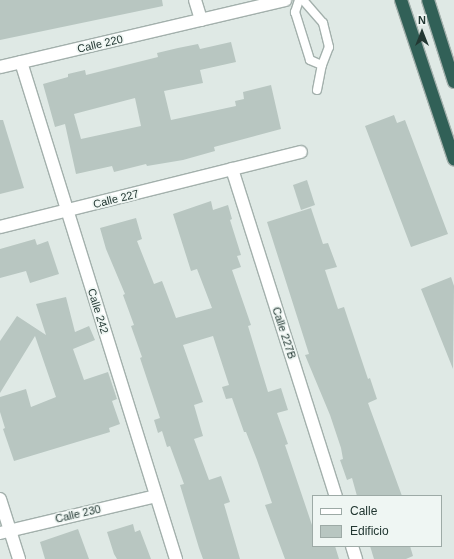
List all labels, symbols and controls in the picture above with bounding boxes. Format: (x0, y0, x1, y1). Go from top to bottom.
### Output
north arrow (402, 12, 442, 52)
text: N (418, 14, 426, 26)
street label: Calle 220 (76, 32, 124, 56)
street label: Calle 227 (92, 187, 140, 211)
street label: Calle 242 (85, 287, 111, 335)
street label: Calle 227B (269, 305, 299, 361)
legend (312, 495, 442, 547)
street label: Calle 230 (54, 502, 102, 526)
text: Calle (350, 504, 377, 518)
text: Edificio (350, 524, 389, 538)

